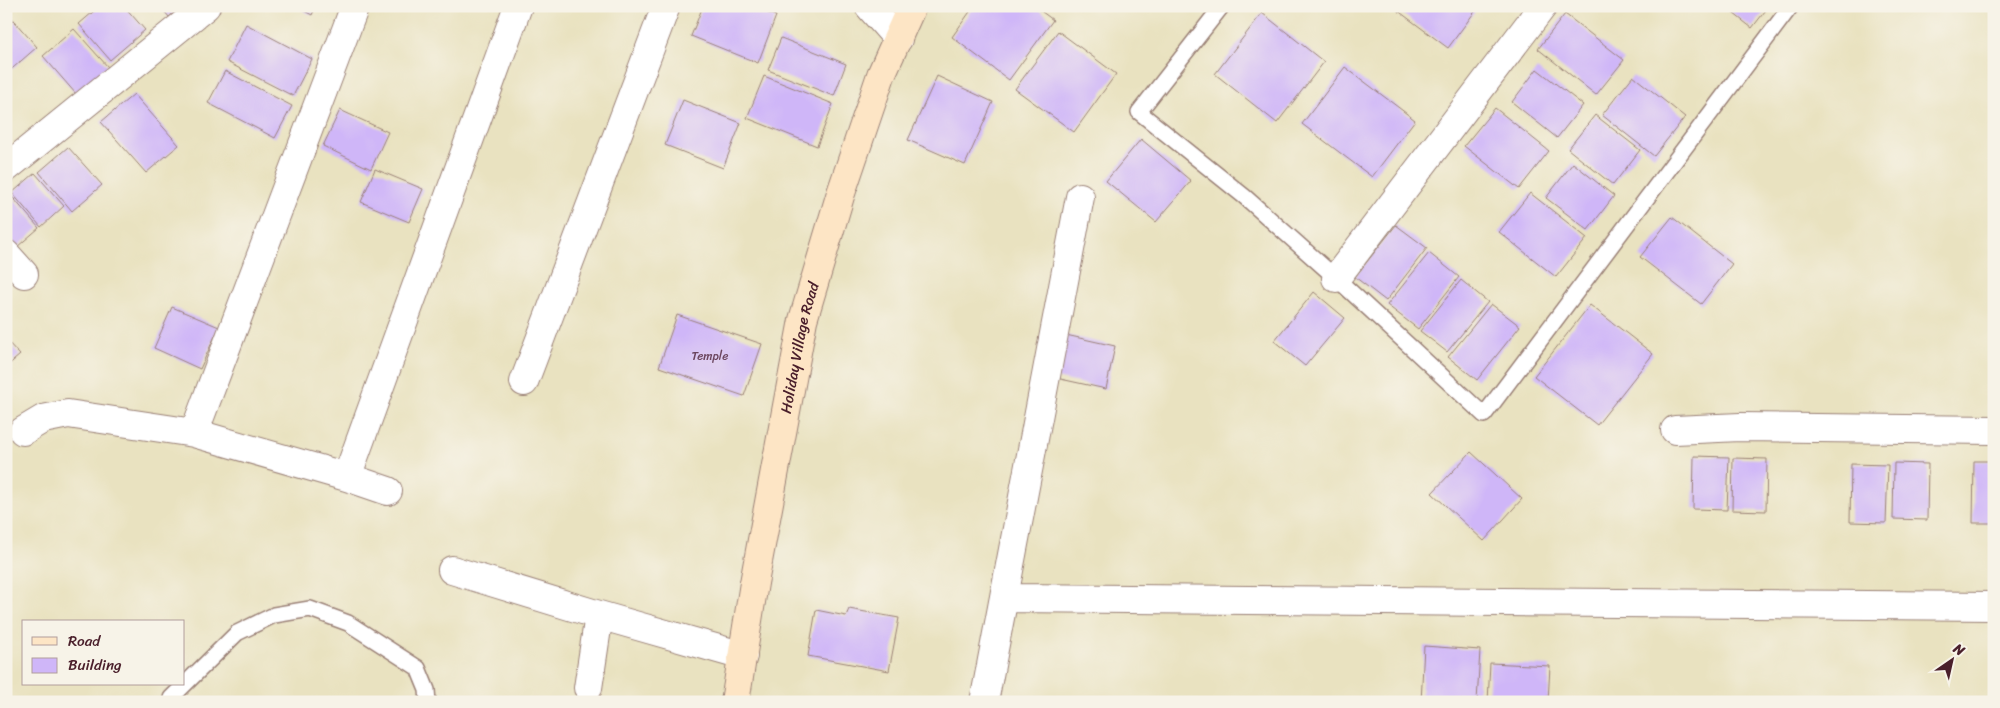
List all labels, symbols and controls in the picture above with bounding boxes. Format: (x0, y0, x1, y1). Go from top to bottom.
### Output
street label: Holiday Village Road (773, 278, 827, 416)
house number: Temple (692, 345, 728, 367)
legend (22, 620, 185, 686)
text: Road (68, 628, 101, 654)
north arrow (1928, 636, 1978, 686)
text: N (1947, 636, 1970, 663)
text: Building (68, 652, 122, 678)

